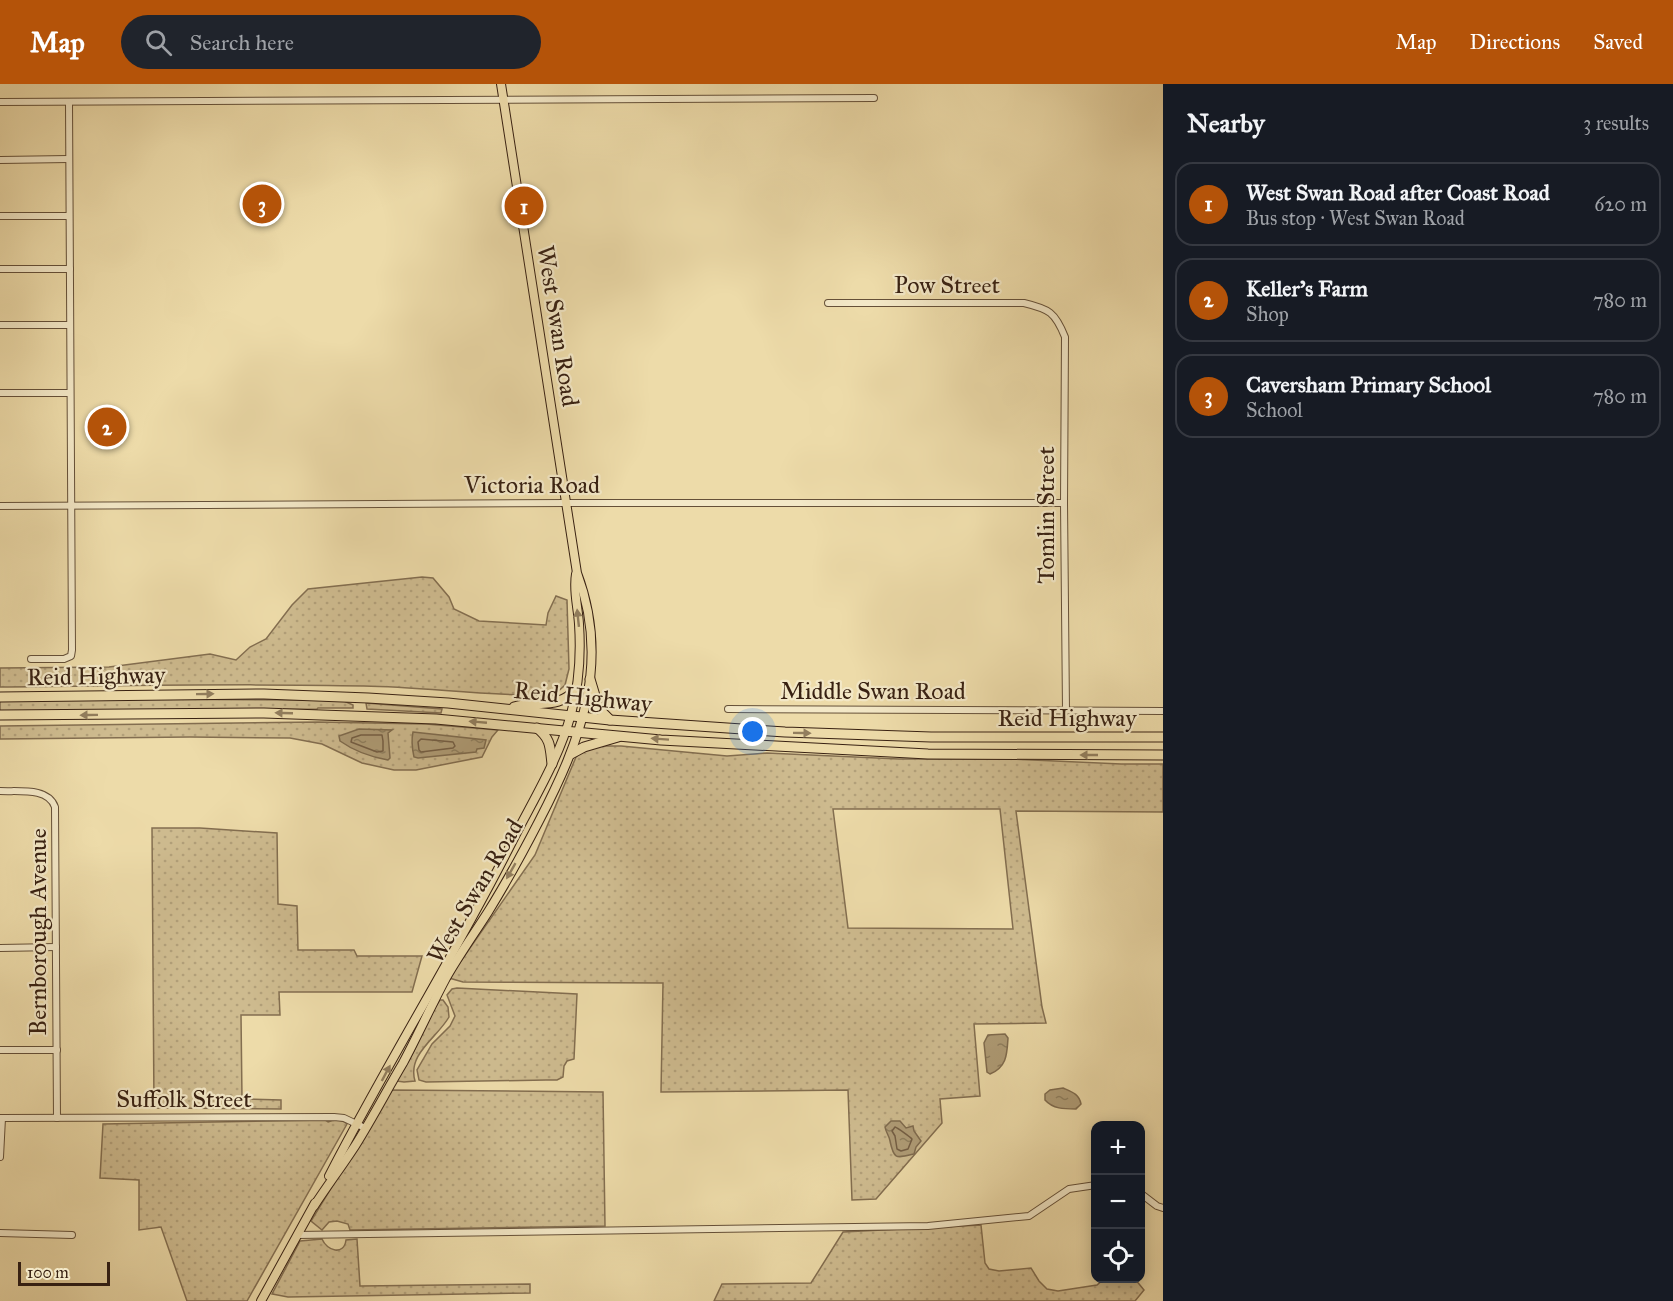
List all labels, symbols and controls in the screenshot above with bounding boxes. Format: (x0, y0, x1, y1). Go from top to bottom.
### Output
search box (121, 15, 541, 69)
text: Map (30, 25, 85, 60)
icon: search (142, 26, 175, 59)
text: Search here (190, 29, 294, 56)
text: Map (1396, 29, 1437, 55)
text: Directions (1470, 29, 1560, 55)
text: Saved (1593, 29, 1643, 55)
text: Nearby (1187, 107, 1265, 139)
text: 3 results (1583, 111, 1649, 135)
text: West Swan Road after Coast Road (1246, 179, 1550, 206)
pin: 3 (242, 182, 282, 226)
pin: 1 (504, 184, 544, 228)
text: 1 (1205, 192, 1212, 216)
text: 620 m (1594, 192, 1647, 216)
text: Bus stop · West Swan Road (1246, 206, 1465, 230)
street label: West Swan Road (530, 243, 586, 409)
street label: Pow Street (894, 270, 1000, 300)
text: Keller’s Farm (1246, 275, 1368, 302)
text: 2 (1204, 288, 1213, 312)
text: 780 m (1593, 288, 1647, 312)
text: Shop (1246, 302, 1289, 326)
text: Caversham Primary School (1246, 371, 1491, 398)
text: 3 (1205, 384, 1213, 408)
text: 780 m (1593, 384, 1647, 408)
text: School (1246, 398, 1303, 422)
pin: 2 (88, 404, 126, 450)
street label: Tomlin Street (1031, 446, 1061, 584)
street label: Victoria Road (463, 470, 600, 500)
one-way arrow (573, 608, 583, 627)
street label: Reid Highway (26, 660, 166, 692)
street label: Reid Highway (512, 675, 654, 719)
street label: Middle Swan Road (780, 676, 966, 706)
one-way arrow (196, 690, 215, 699)
street label: Reid Highway (998, 703, 1137, 733)
one-way arrow (274, 709, 293, 718)
one-way arrow (79, 710, 98, 719)
your location (738, 717, 767, 746)
one-way arrow (469, 718, 488, 727)
one-way arrow (793, 728, 812, 738)
one-way arrow (650, 735, 669, 744)
one-way arrow (1080, 750, 1099, 760)
street label: West Swan Road (420, 813, 530, 969)
street label: Bernborough Avenue (23, 828, 53, 1036)
one-way arrow (506, 863, 516, 880)
one-way arrow (381, 1065, 391, 1082)
street label: Suffolk Street (116, 1084, 252, 1114)
map controls (1091, 1121, 1145, 1283)
button: + (1091, 1121, 1145, 1175)
button: − (1091, 1175, 1145, 1229)
button: locate (1091, 1229, 1145, 1283)
scale bar (18, 1259, 110, 1286)
text: 100 m (27, 1263, 69, 1282)

